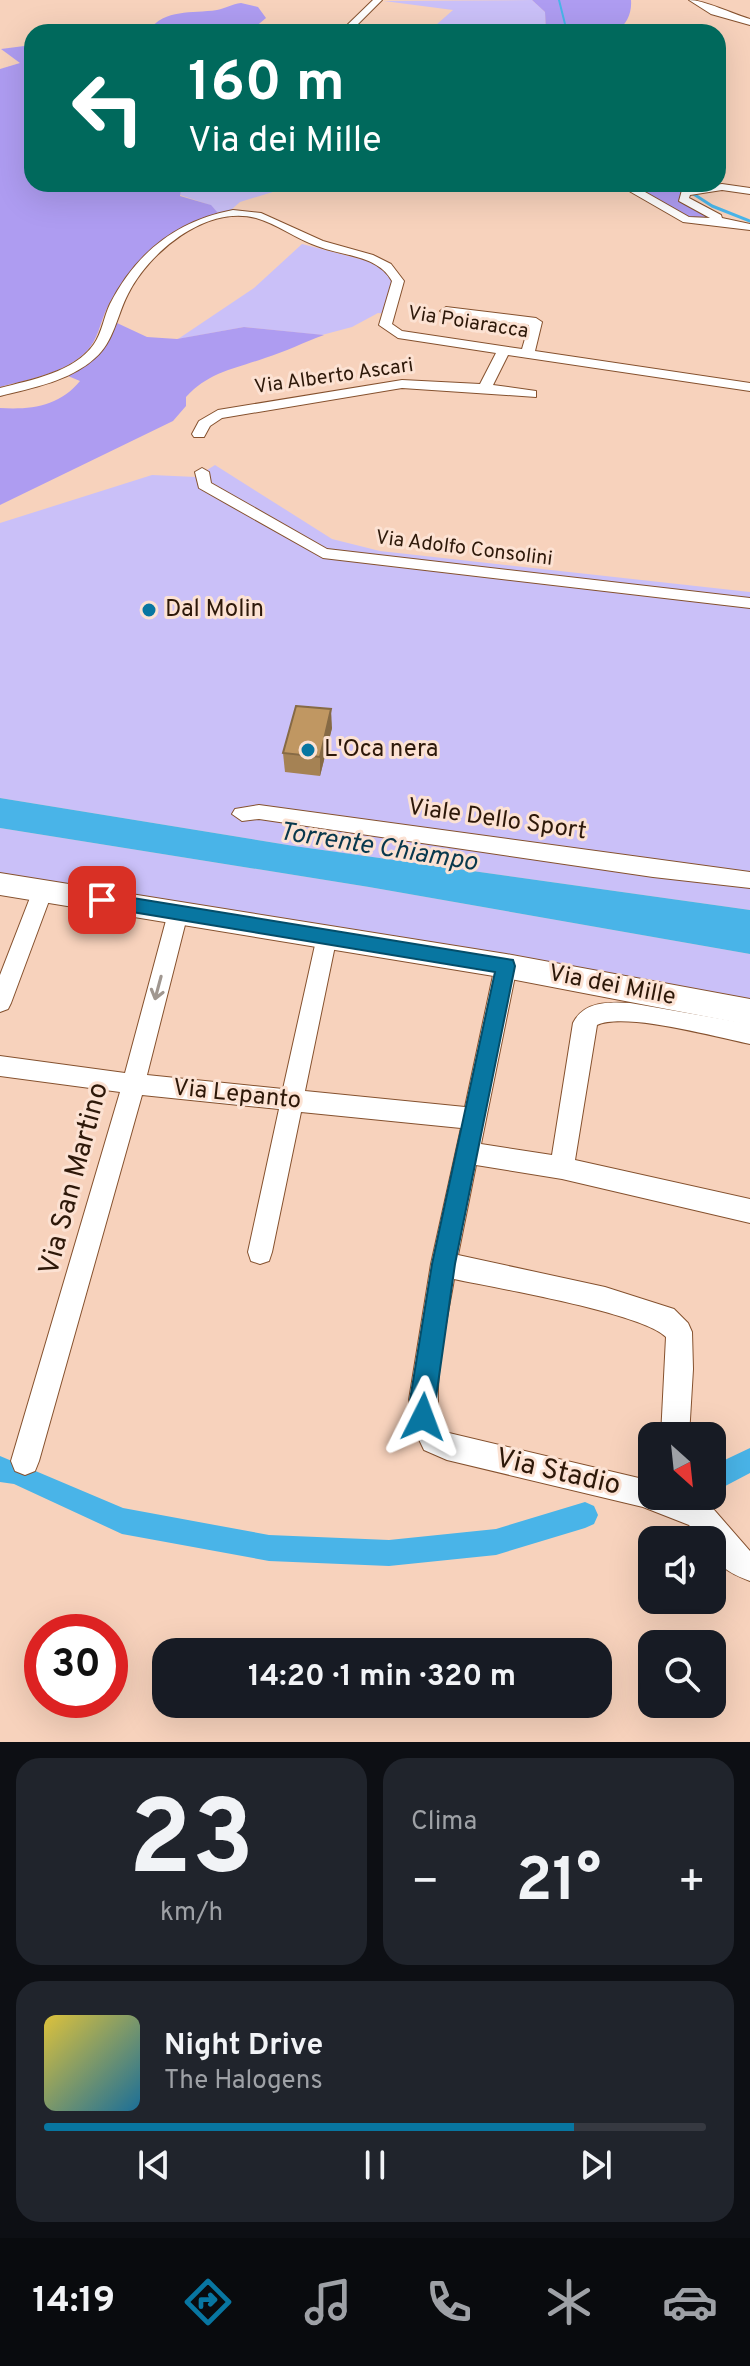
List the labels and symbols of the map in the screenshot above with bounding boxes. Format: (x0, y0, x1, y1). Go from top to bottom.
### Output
street label: Via Poiaracca (406, 301, 530, 345)
street label: Via Alberto Ascari (253, 353, 415, 401)
street label: Via Adolfo Consolini (374, 525, 554, 573)
place label: Dal Molin (165, 595, 264, 625)
marker: Dal Molin (140, 601, 158, 619)
place label: L'Oca nera (324, 735, 438, 765)
marker: L'Oca nera (299, 741, 317, 759)
street label: Viale Dello Sport (406, 793, 588, 847)
water label: Torrente Chiampo (277, 816, 480, 880)
pin (68, 866, 136, 934)
street label: Via dei Mille (546, 959, 678, 1013)
one-way arrow (150, 974, 165, 1000)
street label: Via Lepanto (171, 1073, 303, 1117)
street label: Via San Martino (32, 1079, 118, 1279)
position arrow (381, 1375, 465, 1459)
north arrow (638, 1422, 726, 1510)
street label: Via Stadio (492, 1441, 624, 1505)
speed limit sign: 30 (24, 1614, 128, 1718)

